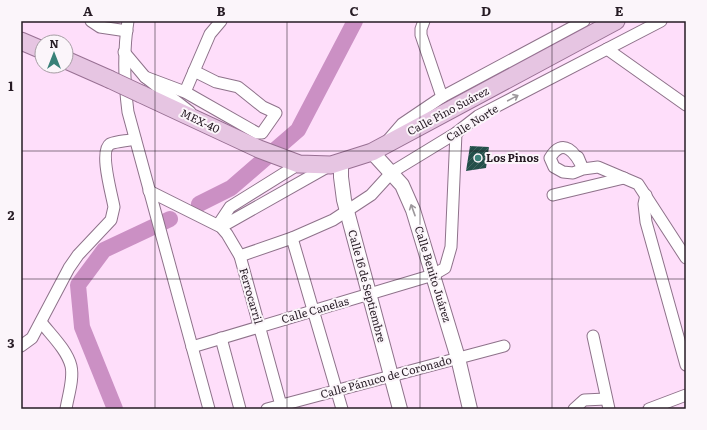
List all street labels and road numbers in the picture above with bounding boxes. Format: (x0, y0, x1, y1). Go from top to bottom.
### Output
street label: Calle Pino Suárez (404, 82, 492, 138)
street label: Calle Norte (442, 100, 501, 145)
street label: MEX-40 (178, 104, 223, 136)
street label: Calle Benito Juárez (412, 224, 456, 324)
street label: Calle 16 de Septiembre (345, 228, 391, 344)
street label: Ferrocarril (236, 266, 268, 326)
street label: Calle Canelas (279, 292, 350, 326)
street label: Calle Pánuco de Coronado (318, 351, 453, 401)

